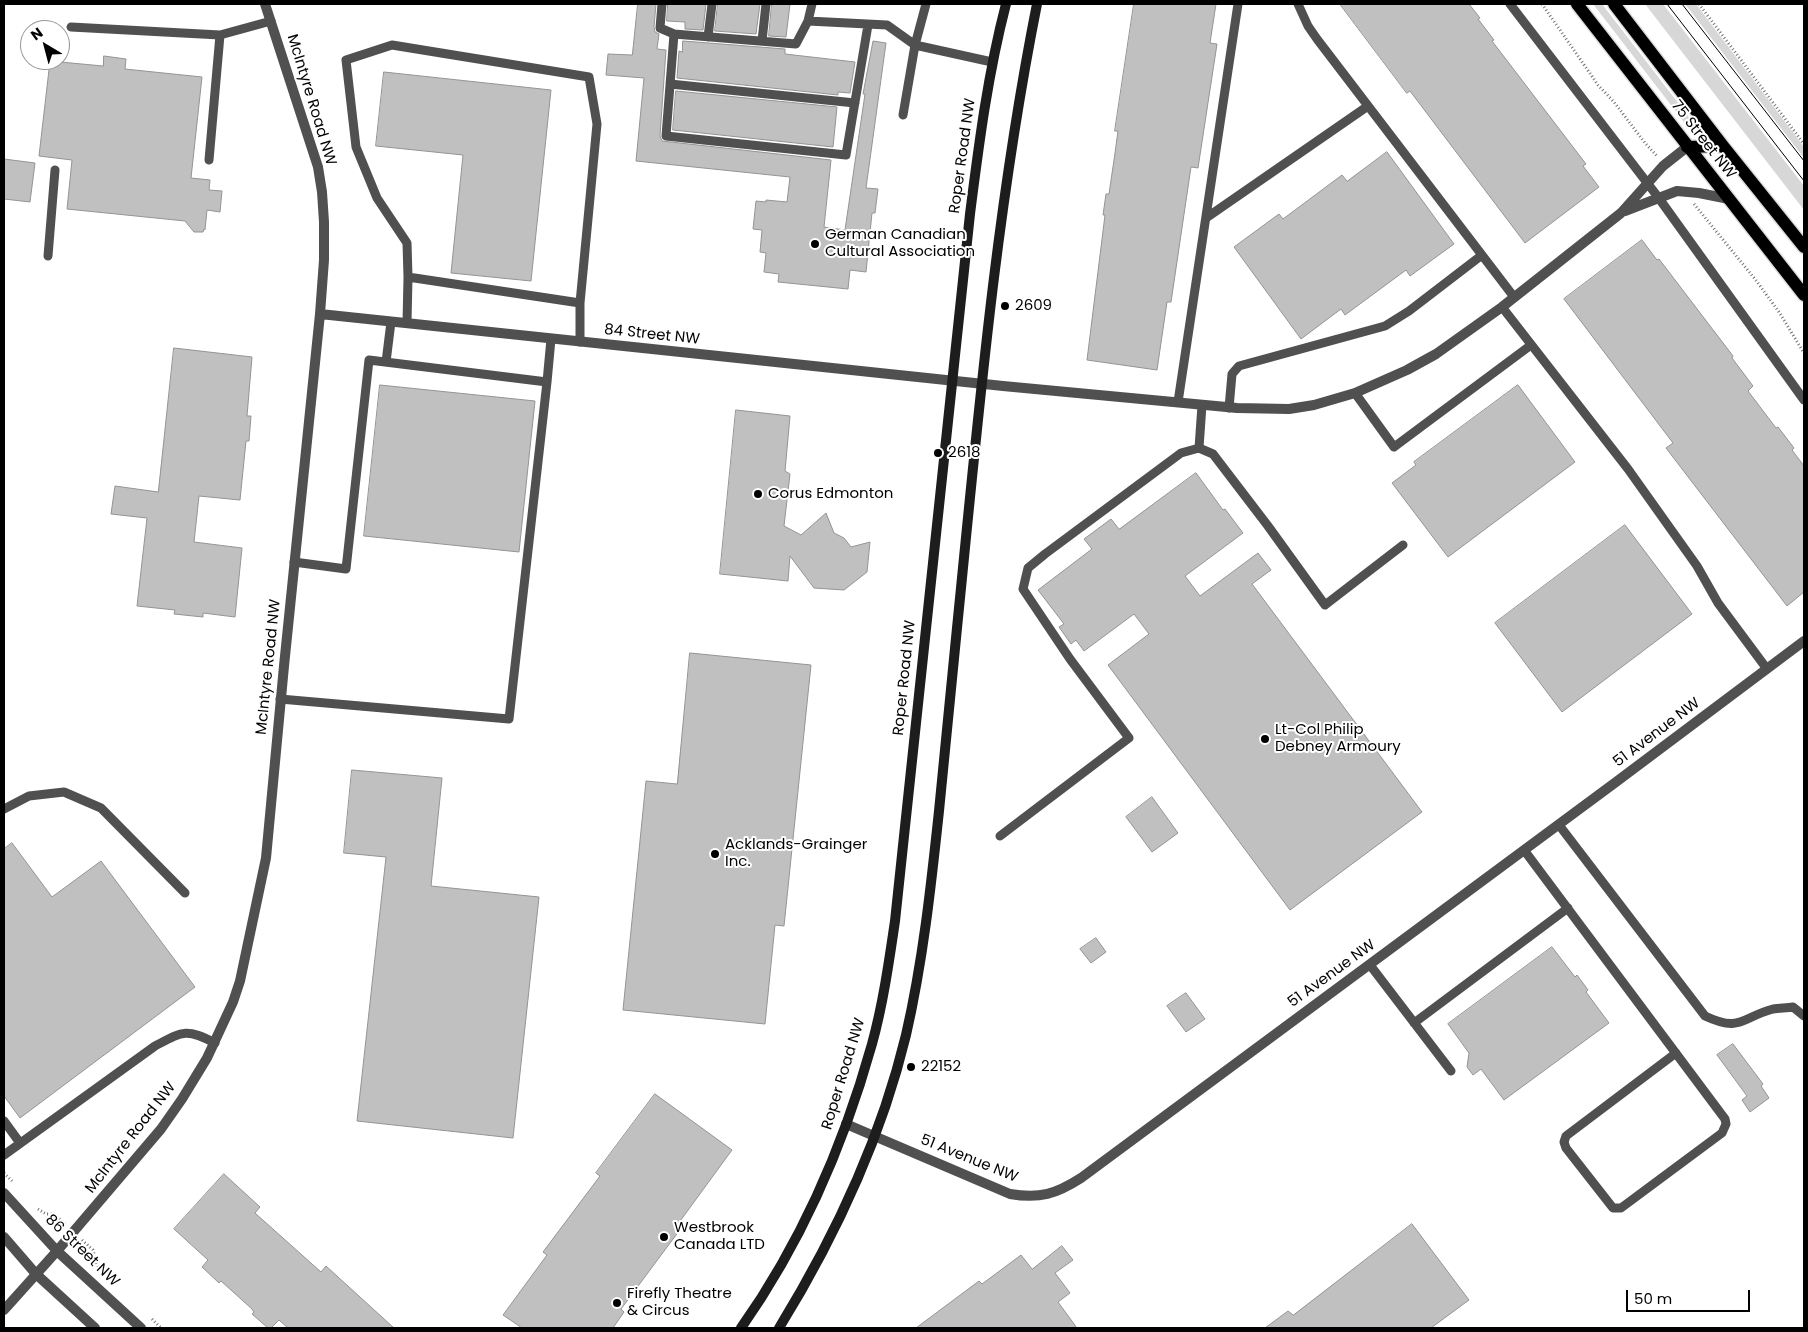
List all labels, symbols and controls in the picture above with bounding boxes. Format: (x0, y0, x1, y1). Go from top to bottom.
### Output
north arrow (20, 20, 70, 70)
text: N (26, 23, 47, 45)
street label: McIntyre Road NW (282, 32, 340, 168)
street label: Roper Road NW (946, 97, 980, 215)
street label: 75 Street NW (1667, 97, 1739, 183)
place label: German Canadian Cultural Association (825, 226, 975, 261)
marker: German Canadian Cultural Association (809, 238, 821, 250)
place label: 2609 (1015, 297, 1052, 315)
marker: 2609 (999, 300, 1011, 312)
street label: 84 Street NW (603, 321, 701, 349)
place label: 2618 (948, 444, 980, 462)
marker: 2618 (932, 447, 944, 459)
place label: Corus Edmonton (768, 485, 893, 503)
marker: Corus Edmonton (752, 488, 764, 500)
street label: McIntyre Road NW (253, 598, 285, 736)
street label: Roper Road NW (890, 619, 920, 737)
street label: 51 Avenue NW (1610, 695, 1704, 771)
place label: Lt-Col Philip Debney Armoury (1275, 721, 1401, 756)
marker: Lt-Col Philip Debney Armoury (1259, 733, 1271, 745)
place label: Acklands-Grainger Inc. (725, 836, 867, 871)
marker: Acklands-Grainger Inc. (709, 848, 721, 860)
street label: 51 Avenue NW (1285, 936, 1379, 1012)
street label: Roper Road NW (818, 1016, 870, 1132)
place label: 22152 (921, 1058, 961, 1076)
marker: 22152 (905, 1061, 917, 1073)
street label: McIntyre Road NW (82, 1079, 180, 1197)
street label: 51 Avenue NW (918, 1131, 1020, 1187)
street label: 86 Street NW (41, 1211, 123, 1291)
place label: Westbrook Canada LTD (674, 1219, 765, 1254)
marker: Westbrook Canada LTD (658, 1231, 670, 1243)
scale bar (1628, 1280, 1752, 1312)
place label: Firefly Theatre & Circus (627, 1285, 732, 1320)
text: 50 m (1634, 1288, 1672, 1309)
marker: Firefly Theatre & Circus (611, 1297, 623, 1309)

